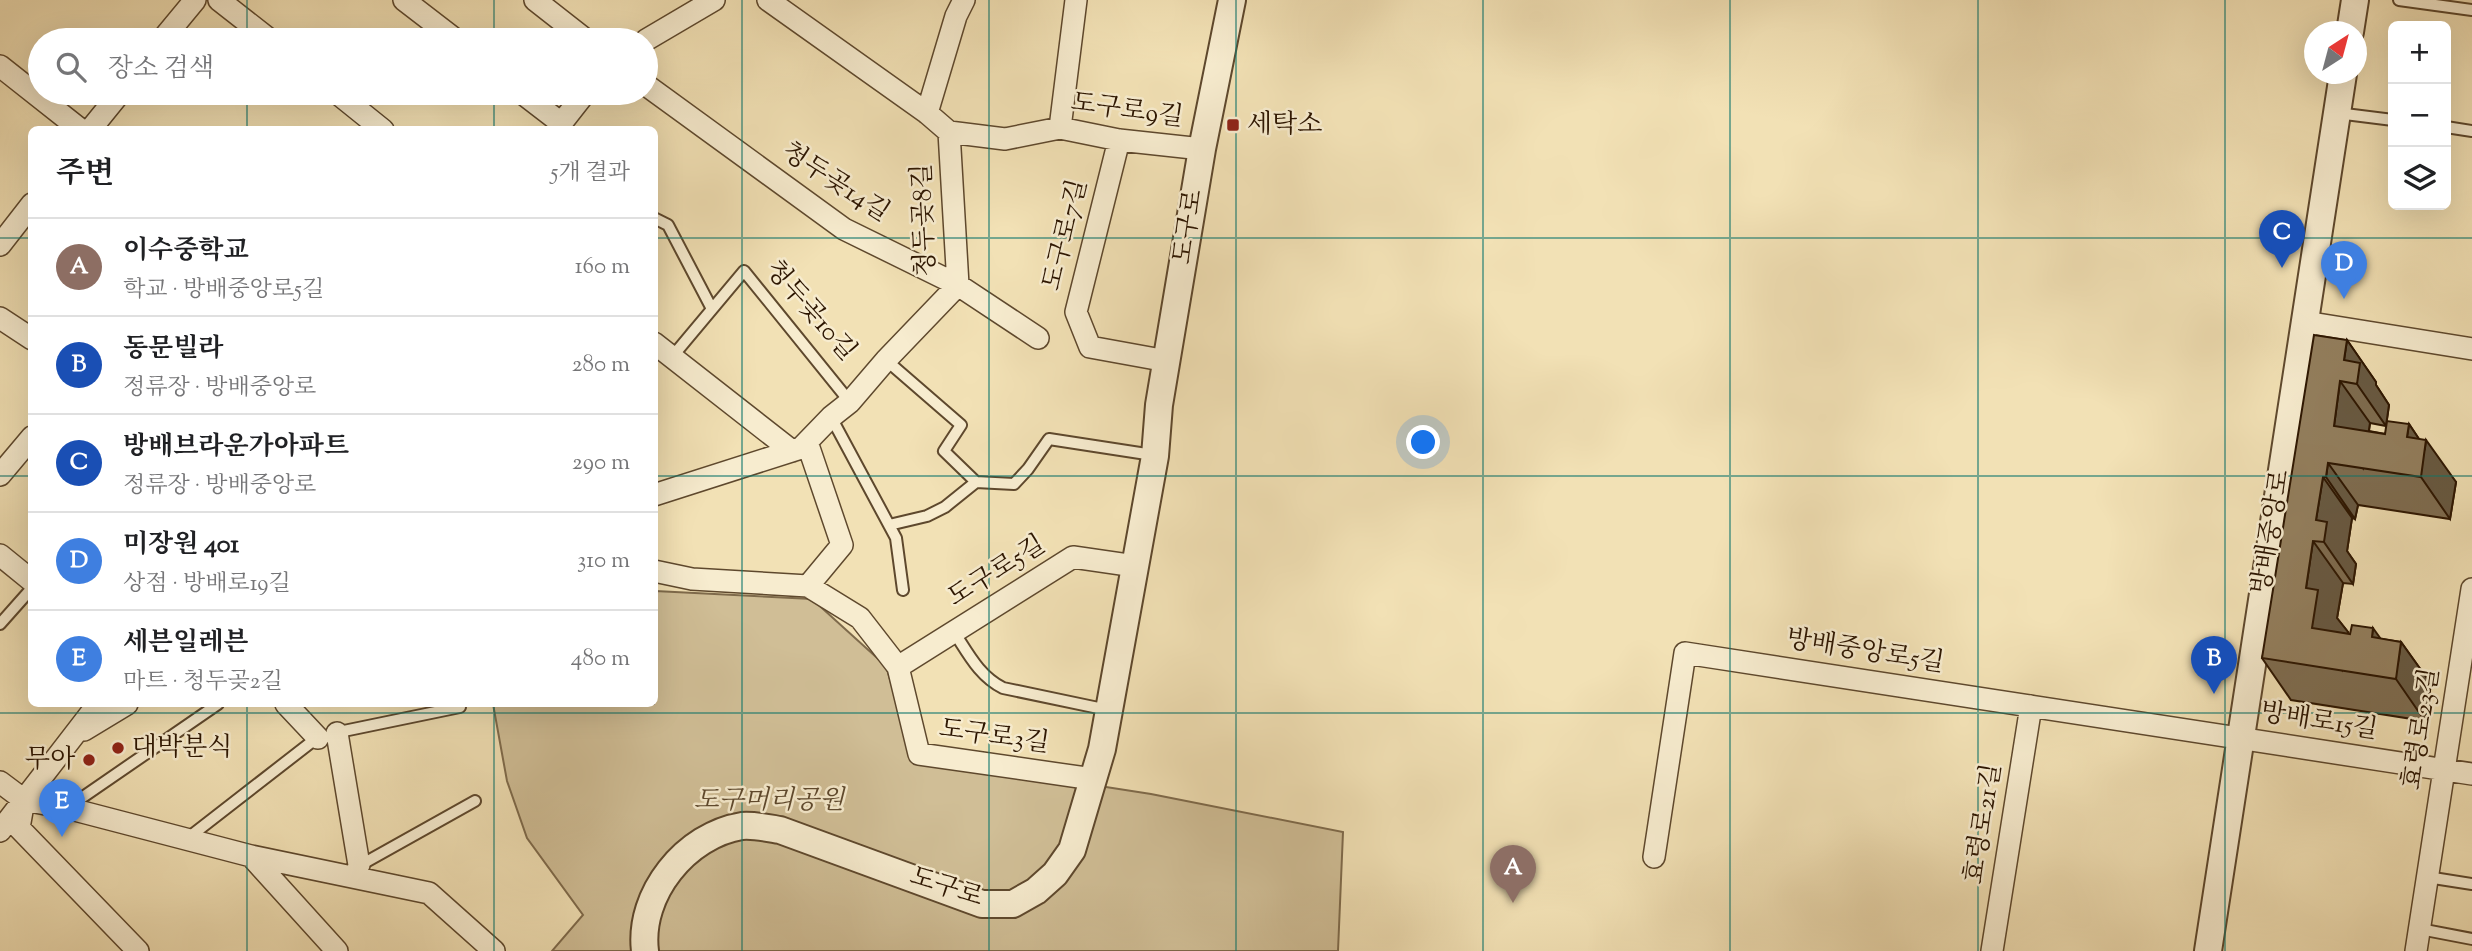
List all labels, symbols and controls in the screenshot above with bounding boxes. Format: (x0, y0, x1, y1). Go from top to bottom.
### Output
north arrow (2304, 21, 2367, 84)
map controls (2388, 21, 2451, 210)
button: + (2388, 21, 2451, 84)
search box (28, 28, 658, 105)
icon: search (52, 48, 90, 86)
text: 장소 검색 (108, 51, 214, 88)
button: − (2388, 84, 2451, 147)
street label: 도구로9길 (1068, 85, 1186, 137)
place label: 세탁소 (1247, 107, 1322, 144)
marker: 세탁소 (1225, 117, 1241, 133)
street label: 청두곶14길 (774, 134, 896, 232)
button: layers (2388, 147, 2451, 210)
text: 주변 (56, 153, 114, 196)
text: 5개 결과 (551, 157, 630, 190)
street label: 청두곶8길 (905, 163, 945, 277)
street label: 도구로7길 (1034, 175, 1098, 295)
street label: 도구로 (1165, 187, 1213, 267)
pin: C (2259, 210, 2305, 268)
text: 이수중학교 (123, 233, 249, 270)
pin: D (2321, 241, 2367, 299)
text: A (70, 251, 88, 284)
text: 160 m (575, 251, 630, 284)
street label: 청두곶10길 (756, 253, 864, 369)
text: 학교 · 방배중앙로5길 (123, 274, 324, 307)
text: 동문빌라 (123, 331, 223, 368)
text: B (72, 349, 86, 382)
text: 280 m (572, 349, 630, 382)
text: 정류장 · 방배중앙로 (123, 372, 316, 405)
your location (1406, 425, 1440, 459)
text: 방배브라운가아파트 (123, 429, 349, 466)
text: C (70, 447, 88, 480)
text: 290 m (572, 447, 630, 480)
street label: 방배중앙로 (2244, 467, 2300, 597)
text: 정류장 · 방배중앙로 (123, 470, 316, 503)
text: 미장원 401 (123, 527, 239, 564)
street label: 도구로5길 (941, 527, 1053, 617)
text: D (70, 545, 88, 578)
text: 310 m (577, 545, 630, 578)
text: 상점 · 방배로19길 (123, 568, 291, 601)
street label: 방배중앙로5길 (1783, 621, 1947, 683)
text: 세븐일레븐 (123, 625, 249, 662)
pin: B (2191, 636, 2237, 694)
text: E (72, 643, 86, 676)
text: 480 m (571, 643, 630, 676)
street label: 효령로23길 (2394, 665, 2450, 793)
text: 마트 · 청두곶2길 (123, 666, 283, 699)
street label: 방배로15길 (2258, 694, 2380, 750)
street label: 도구로3길 (936, 711, 1052, 763)
place label: 대박분식 (132, 730, 232, 767)
marker: 대박분식 (110, 740, 126, 756)
place label: 무아 (25, 742, 76, 779)
marker: 무아 (81, 752, 97, 768)
street label: 효령로21길 (1956, 761, 2012, 887)
pin: E (39, 779, 85, 837)
park label: 도구머리공원 (694, 783, 846, 820)
pin: A (1490, 845, 1536, 903)
street label: 도구로 (904, 859, 988, 917)

